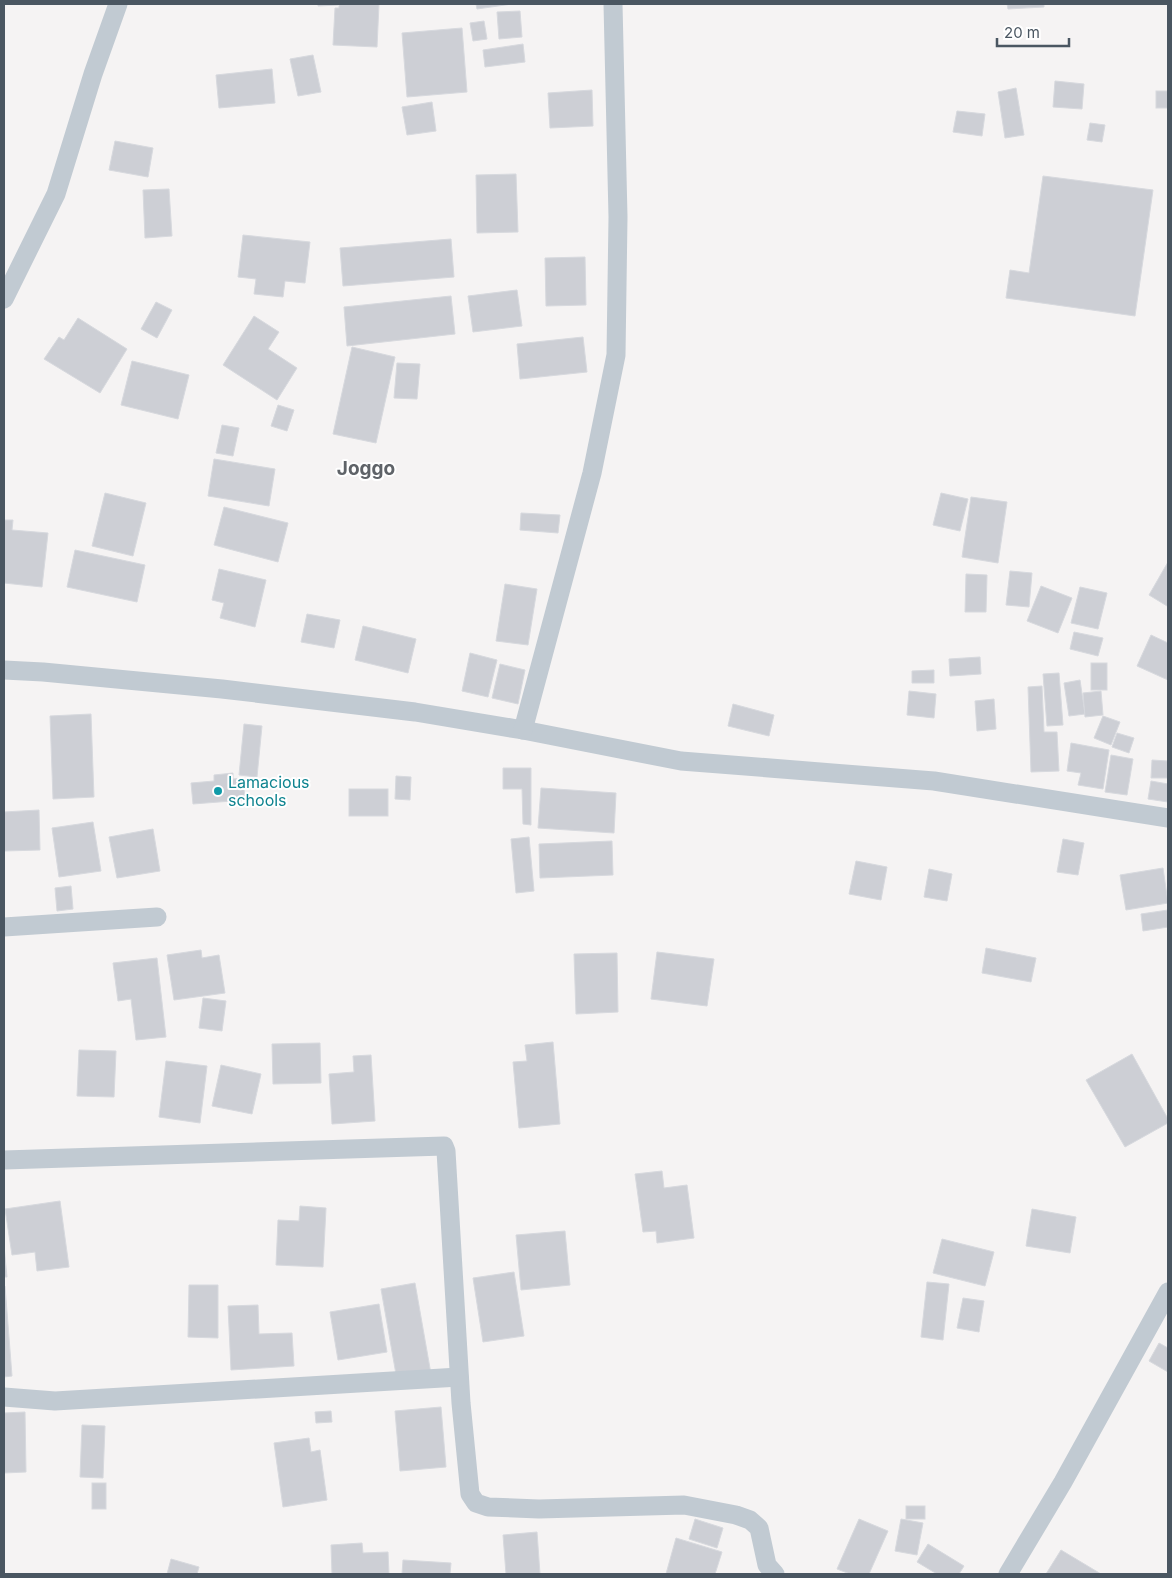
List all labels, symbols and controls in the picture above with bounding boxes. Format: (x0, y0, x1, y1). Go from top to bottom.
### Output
scale bar (997, 15, 1070, 47)
text: 20 m (1004, 23, 1040, 42)
district label: Joggo (337, 457, 395, 480)
place label: Lamacious schools (228, 772, 310, 810)
marker: Lamacious schools (212, 785, 224, 797)

